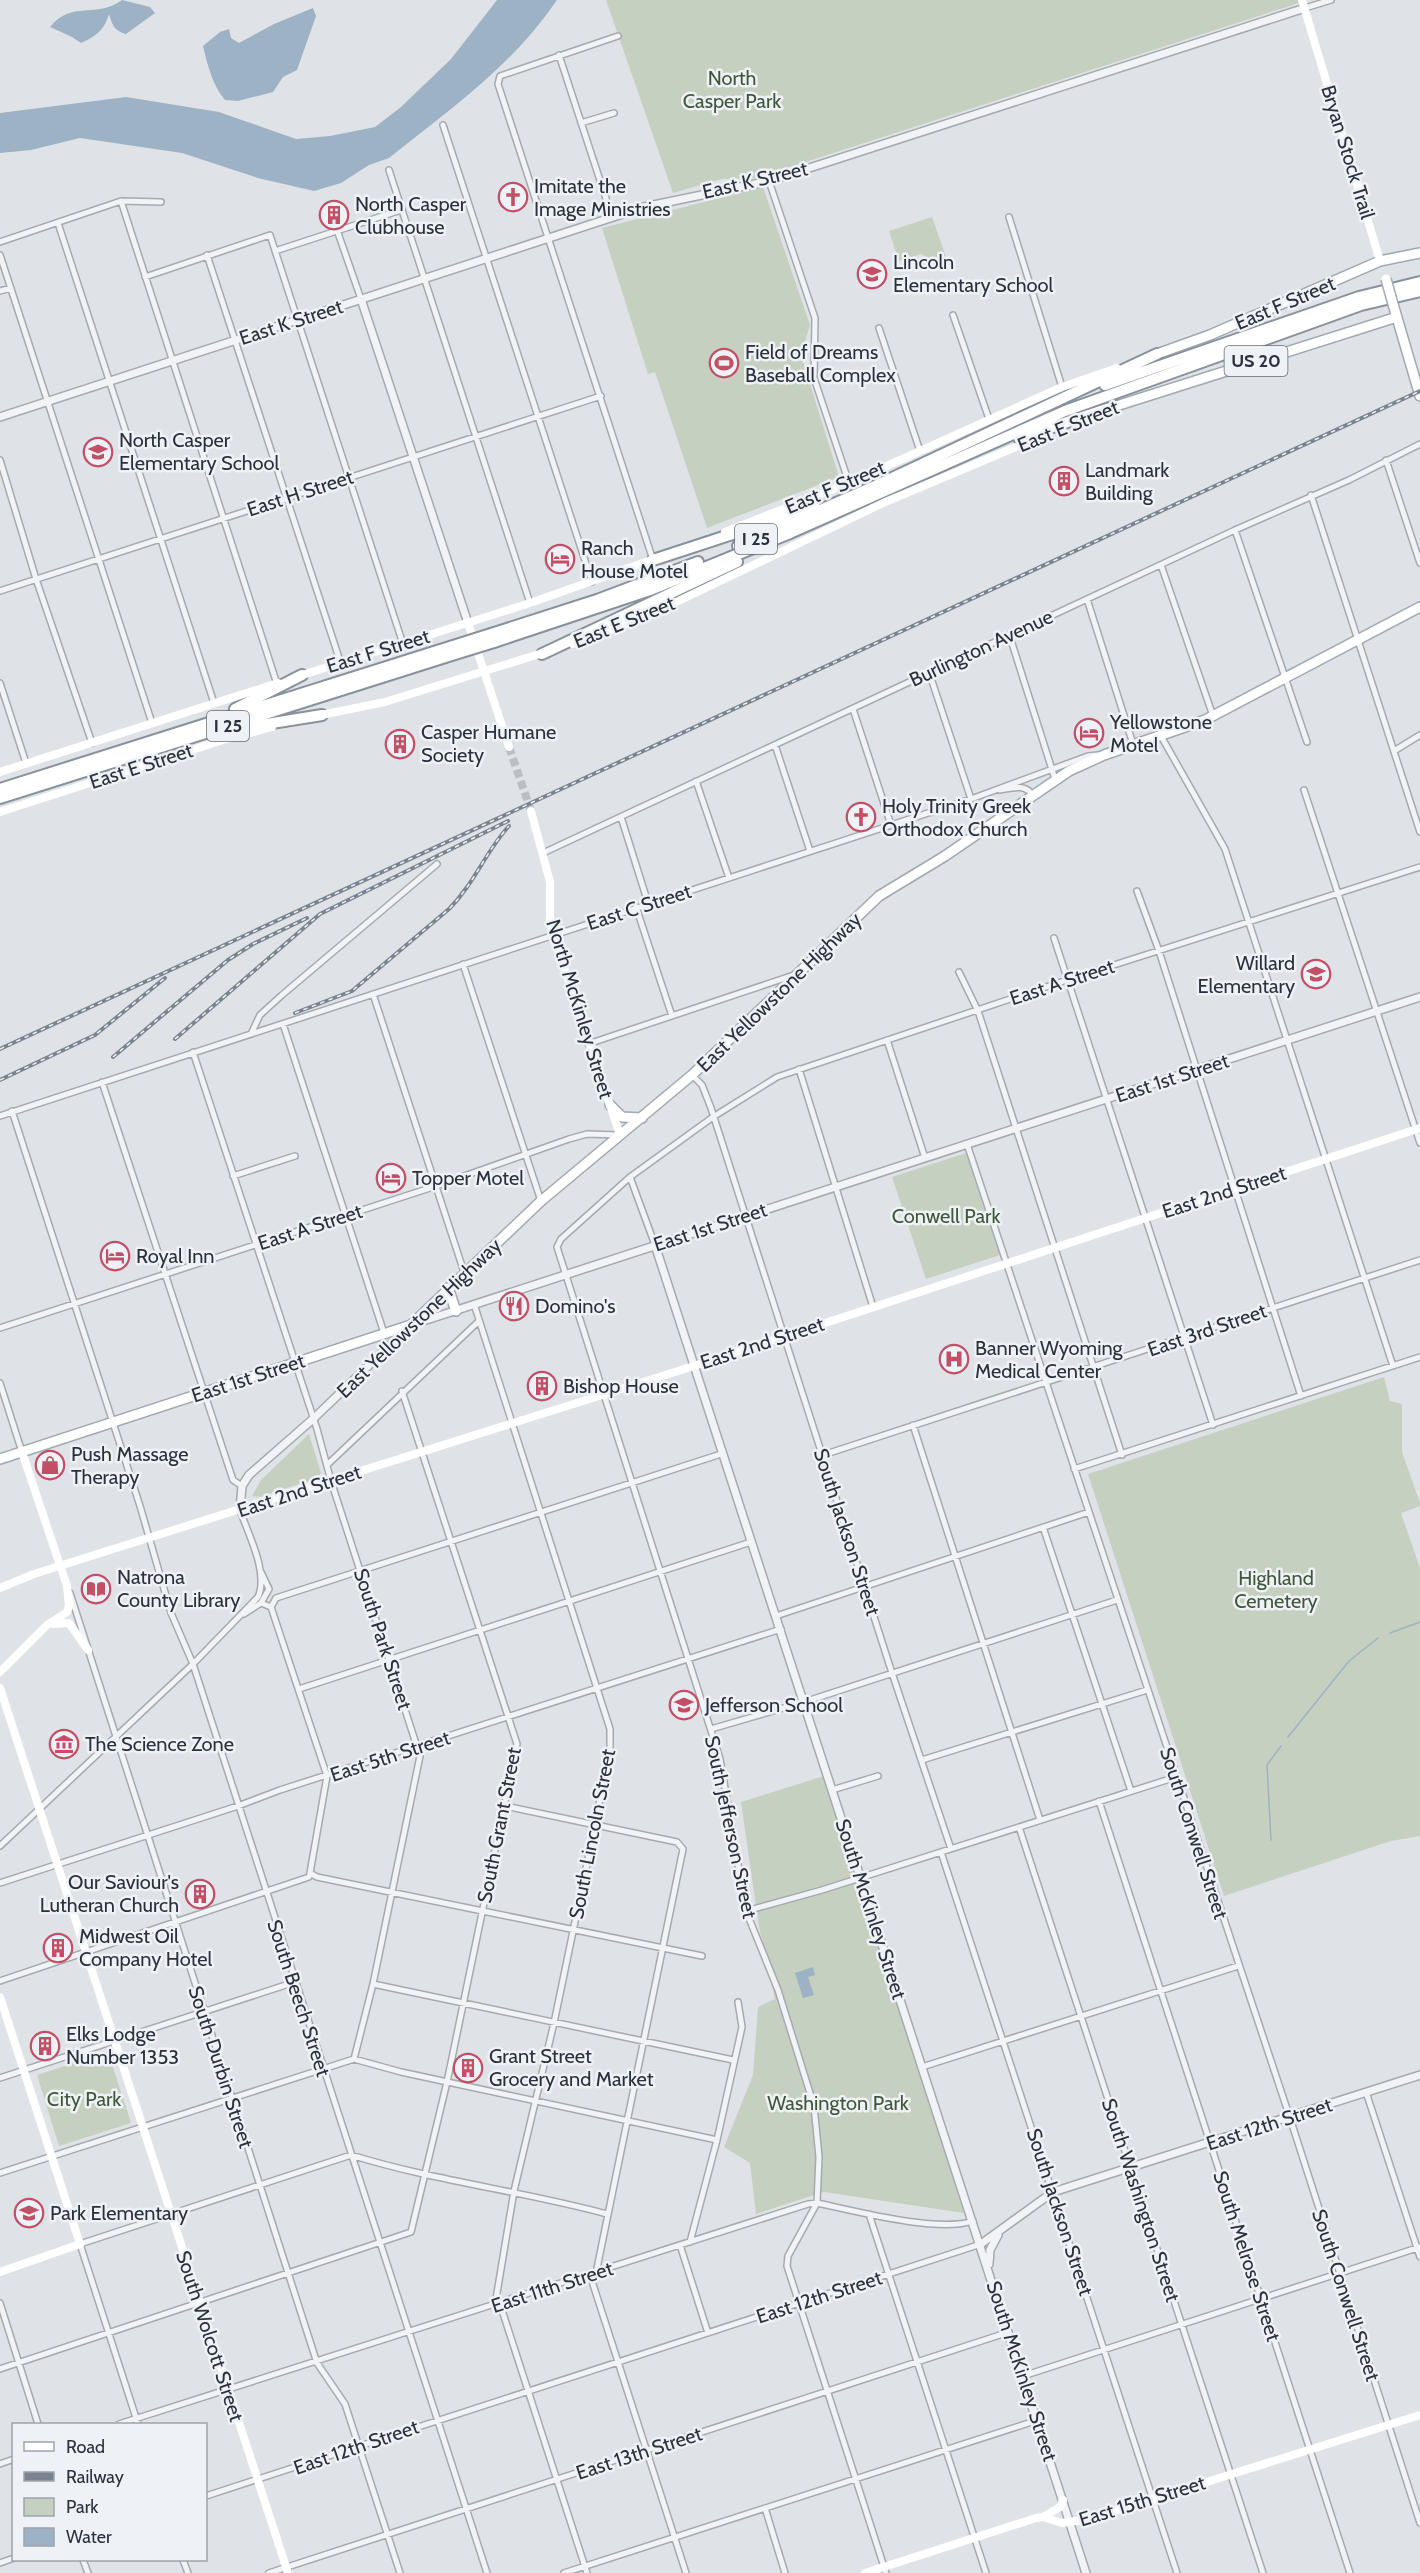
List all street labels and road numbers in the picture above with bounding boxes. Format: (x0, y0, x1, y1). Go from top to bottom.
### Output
street label: Bryan Stock Trail (1316, 82, 1380, 222)
street label: East K Street (700, 156, 810, 204)
street label: East F Street (1231, 271, 1339, 335)
street label: East K Street (236, 294, 346, 350)
road number: US 20 (1224, 346, 1288, 376)
street label: East E Street (1014, 395, 1122, 457)
street label: East F Street (781, 455, 889, 519)
street label: East H Street (244, 464, 356, 521)
road number: I 25 (735, 524, 777, 554)
street label: East E Street (570, 591, 678, 653)
street label: Burlington Avenue (905, 604, 1057, 692)
street label: East F Street (324, 624, 433, 678)
road number: I 25 (207, 711, 249, 741)
street label: East E Street (86, 738, 196, 794)
street label: East C Street (584, 879, 695, 935)
street label: East Yellowstone Highway (692, 907, 866, 1077)
street label: North McKinley Street (541, 917, 619, 1102)
street label: East A Street (1007, 954, 1118, 1010)
street label: East 1st Street (1112, 1048, 1232, 1108)
street label: East 2nd Street (1159, 1161, 1289, 1223)
street label: East 1st Street (650, 1197, 770, 1257)
street label: East A Street (255, 1199, 366, 1255)
street label: East Yellowstone Highway (332, 1233, 506, 1403)
street label: East 3rd Street (1144, 1298, 1270, 1362)
street label: East 2nd Street (697, 1312, 827, 1374)
street label: East 1st Street (188, 1348, 308, 1408)
street label: South Jackson Street (809, 1445, 885, 1619)
street label: East 2nd Street (234, 1460, 364, 1522)
street label: South Park Street (349, 1565, 417, 1713)
street label: East 5th Street (327, 1725, 453, 1787)
street label: South Jefferson Street (700, 1733, 762, 1921)
street label: South Conwell Street (1155, 1744, 1233, 1922)
street label: South Grant Street (472, 1745, 526, 1905)
street label: South Lincoln Street (564, 1747, 620, 1921)
street label: South McKinley Street (831, 1816, 912, 2002)
street label: South Beech Street (262, 1917, 336, 2080)
street label: South Durbin Street (183, 1983, 259, 2151)
street label: East 12th Street (1203, 2092, 1335, 2156)
street label: South Washington Street (1097, 2095, 1185, 2305)
street label: South Jackson Street (1022, 2125, 1098, 2299)
street label: South Melrose Street (1208, 2168, 1286, 2344)
street label: South Conwell Street (1307, 2206, 1385, 2384)
street label: South Wolcott Street (171, 2248, 249, 2425)
street label: East 11th Street (488, 2256, 616, 2318)
street label: East 12th Street (753, 2265, 885, 2329)
street label: South McKinley Street (982, 2278, 1063, 2464)
street label: East 12th Street (290, 2414, 422, 2480)
street label: East 13th Street (573, 2421, 705, 2485)
street label: East 15th Street (1076, 2470, 1208, 2532)

